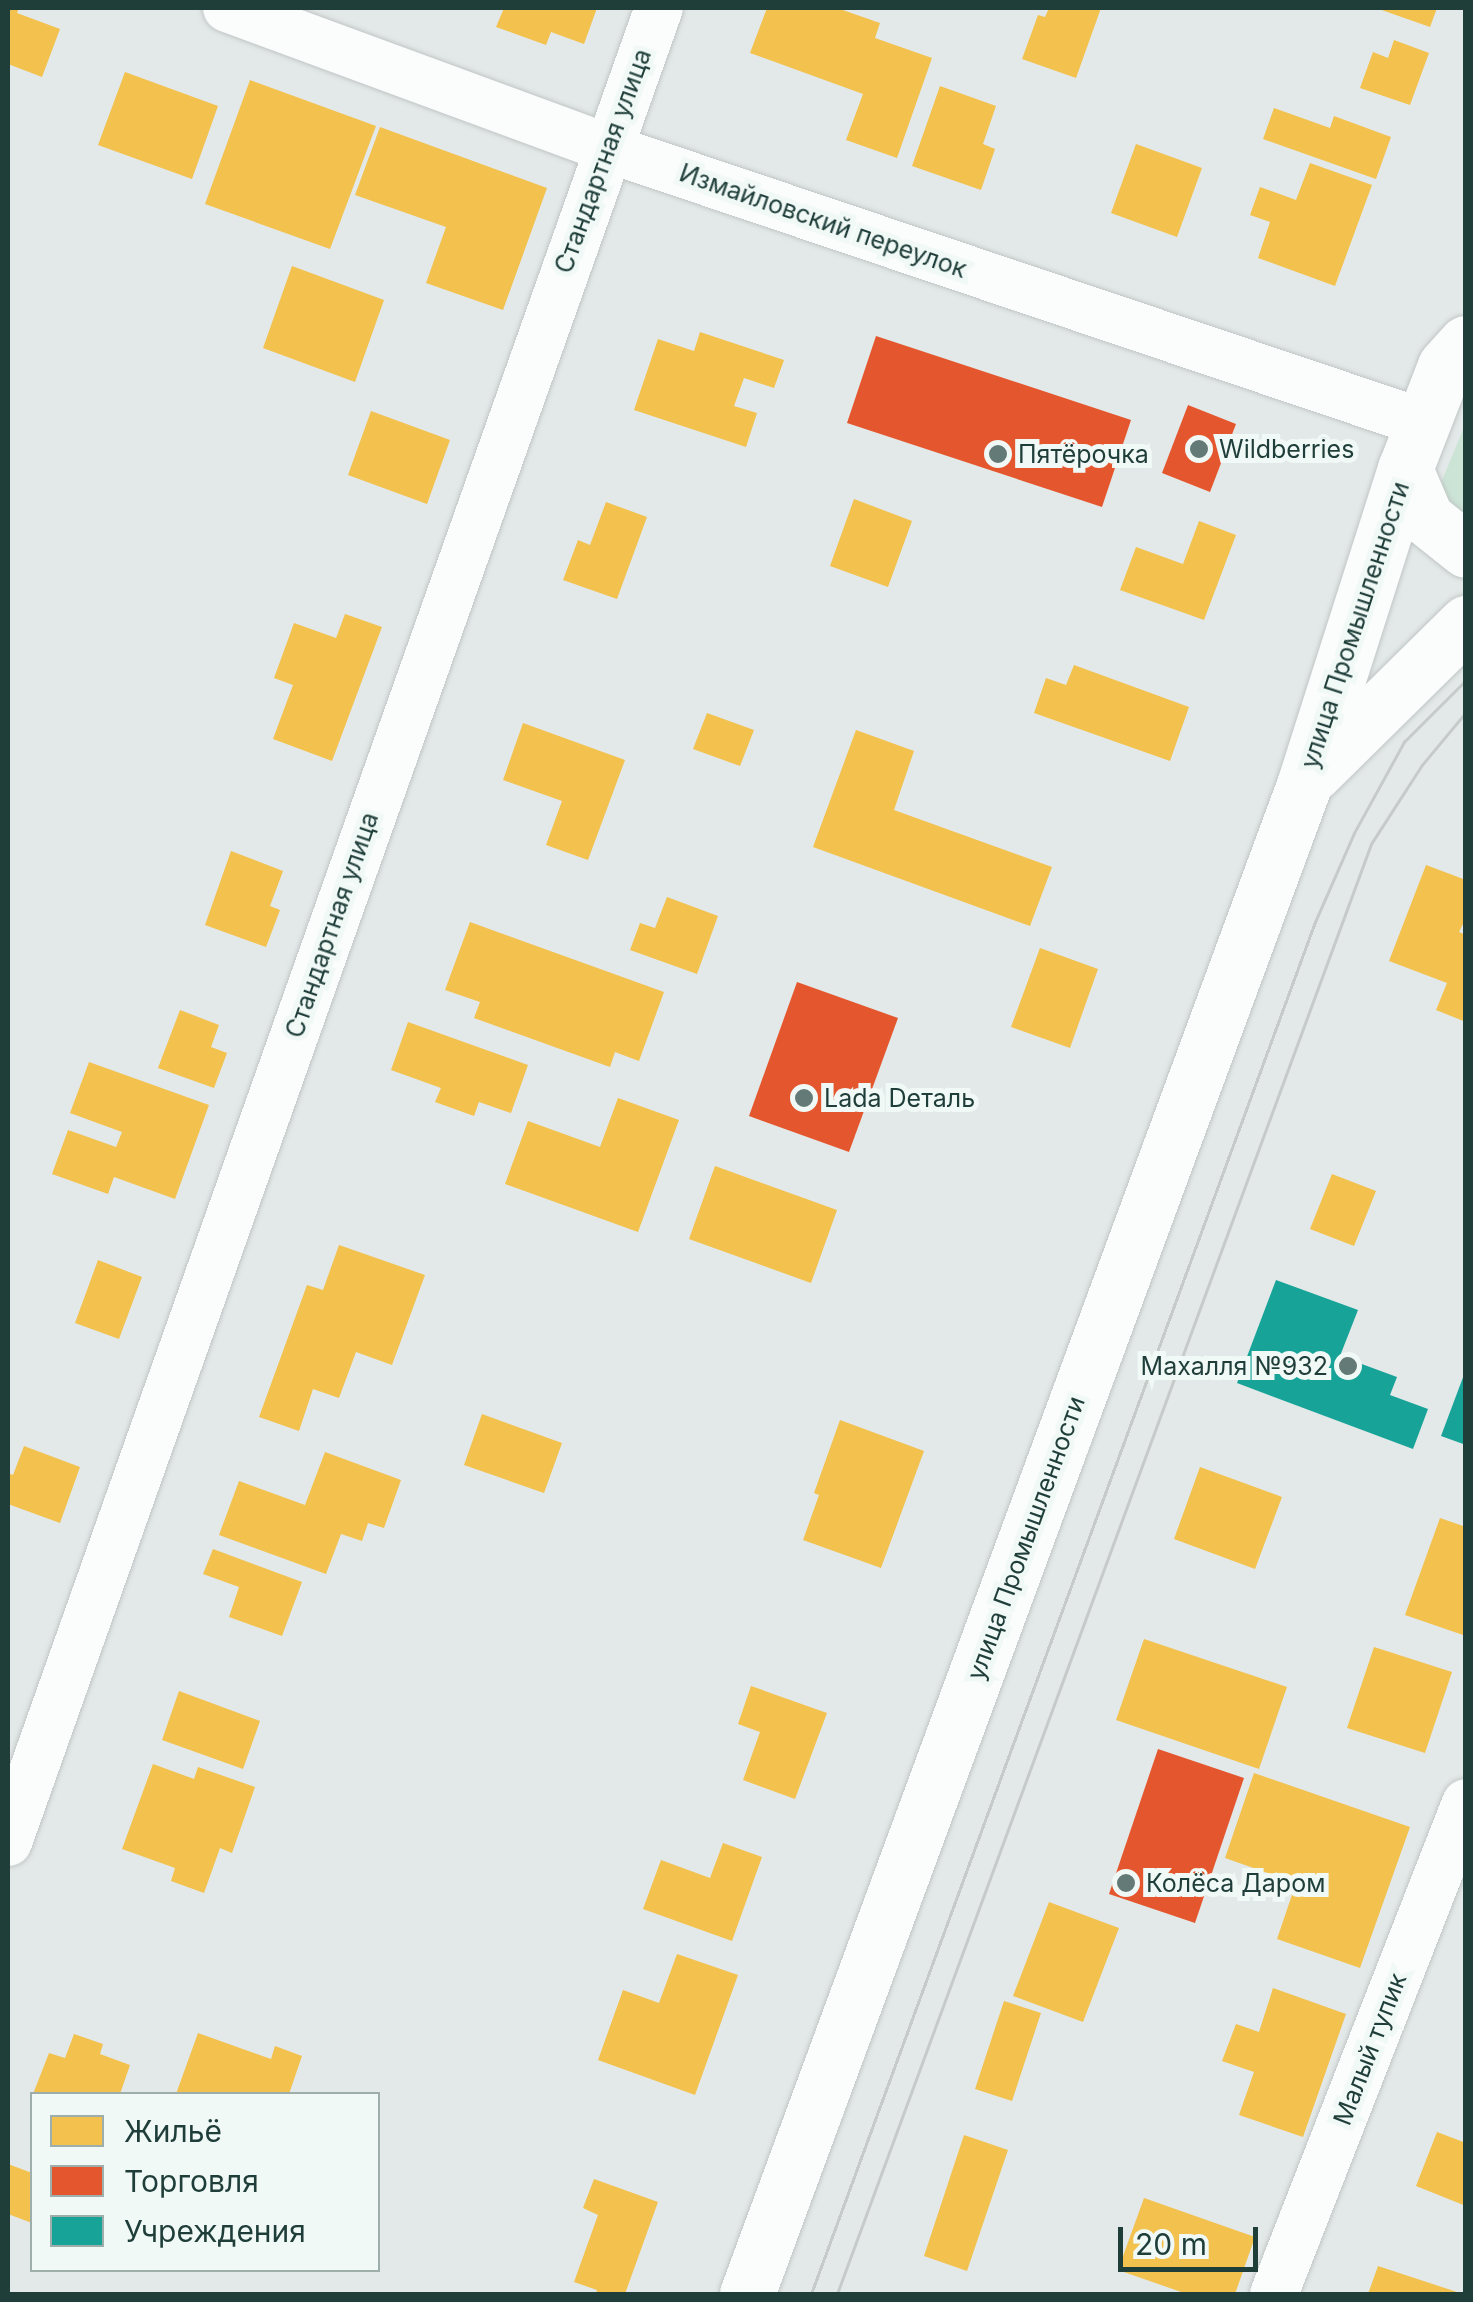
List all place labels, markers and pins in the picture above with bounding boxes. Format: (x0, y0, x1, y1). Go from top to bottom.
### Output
place label: Wildberries (1219, 434, 1354, 464)
marker: Wildberries (1188, 438, 1210, 460)
place label: Пятёрочка (1018, 439, 1149, 469)
marker: Пятёрочка (987, 443, 1009, 465)
place label: Lada Dеталь (824, 1083, 975, 1113)
marker: Lada Dеталь (793, 1087, 815, 1109)
place label: Махалля №932 (1141, 1351, 1328, 1381)
marker: Махалля №932 (1337, 1355, 1359, 1377)
place label: Колёса Даром (1146, 1868, 1325, 1898)
marker: Колёса Даром (1115, 1872, 1137, 1894)

